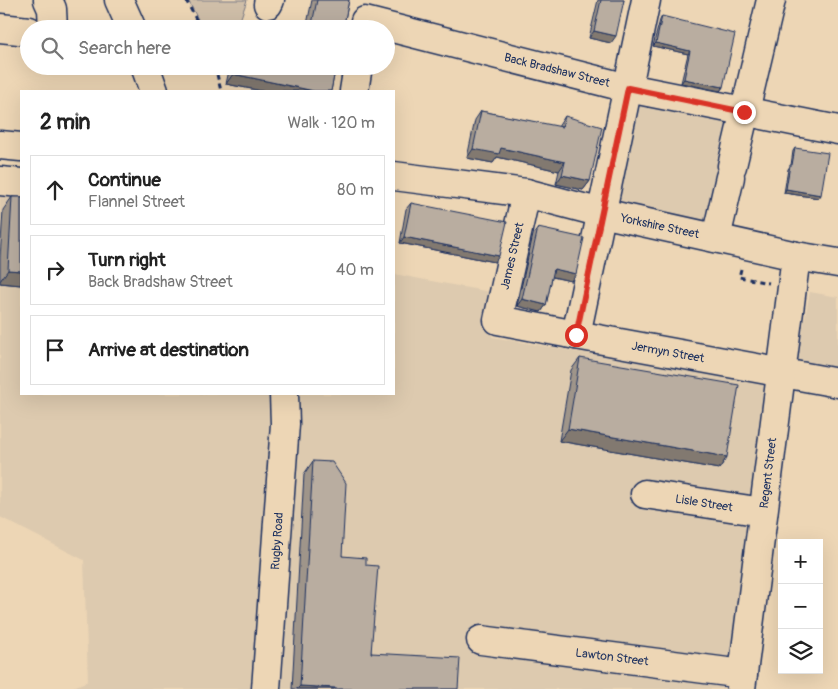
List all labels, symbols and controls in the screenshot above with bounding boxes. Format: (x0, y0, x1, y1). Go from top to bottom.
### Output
search box (20, 20, 395, 75)
icon: search (38, 34, 66, 62)
text: Search here (78, 36, 171, 60)
street label: Back Bradshaw Street (502, 50, 611, 91)
route end (733, 101, 756, 124)
text: 2 min (40, 109, 90, 136)
text: Walk · 120 m (287, 113, 375, 133)
text: Continue (88, 168, 161, 192)
icon: ahead (41, 176, 69, 204)
text: 80 m (337, 180, 374, 200)
text: Flannel Street (88, 192, 185, 212)
street label: Yorkshire Street (618, 211, 701, 242)
street label: James Street (497, 221, 528, 291)
text: Turn right (88, 248, 166, 272)
icon: right (41, 256, 69, 284)
text: 40 m (336, 260, 374, 280)
text: Back Bradshaw Street (88, 272, 233, 292)
route start (565, 324, 588, 347)
icon: arrive (41, 336, 69, 364)
text: Arrive at destination (88, 338, 249, 362)
street label: Jermyn Street (630, 339, 706, 366)
street label: Regent Street (757, 437, 780, 509)
street label: Lisle Street (674, 492, 734, 515)
street label: Rugby Road (268, 512, 287, 570)
map controls (778, 539, 823, 674)
button: + (778, 539, 823, 584)
button: − (778, 584, 823, 629)
button: layers (778, 629, 823, 674)
street label: Lawton Street (575, 646, 650, 669)

